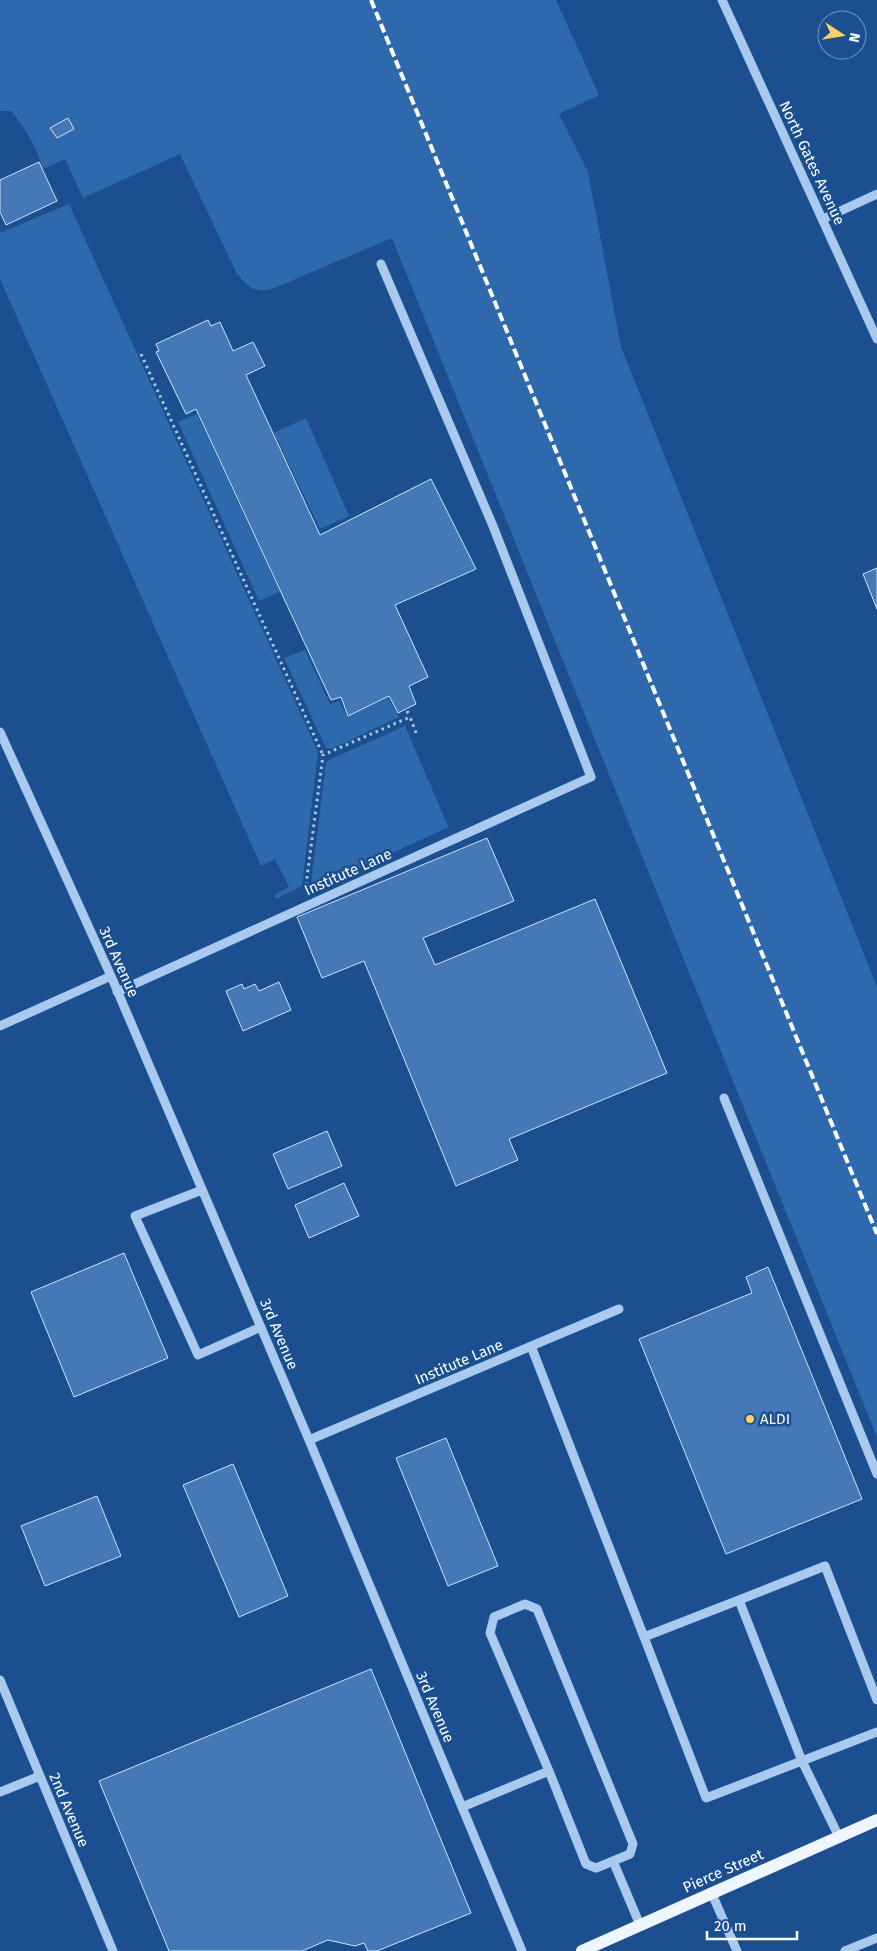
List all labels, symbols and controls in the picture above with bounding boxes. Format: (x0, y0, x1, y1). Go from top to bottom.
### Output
north arrow (817, 10, 867, 60)
text: N (845, 31, 864, 44)
street label: North Gates Avenue (775, 98, 849, 228)
street label: Institute Lane (301, 845, 395, 899)
street label: 3rd Avenue (95, 924, 143, 1000)
street label: 3rd Avenue (256, 1296, 302, 1372)
street label: Institute Lane (412, 1335, 506, 1389)
place label: ALDI (760, 1410, 790, 1428)
marker: ALDI (744, 1413, 756, 1425)
street label: 3rd Avenue (412, 1669, 458, 1745)
street label: 2nd Avenue (45, 1770, 93, 1850)
street label: Pierce Street (680, 1845, 767, 1897)
scale bar (707, 1908, 797, 1940)
text: 20 m (714, 1917, 747, 1935)

